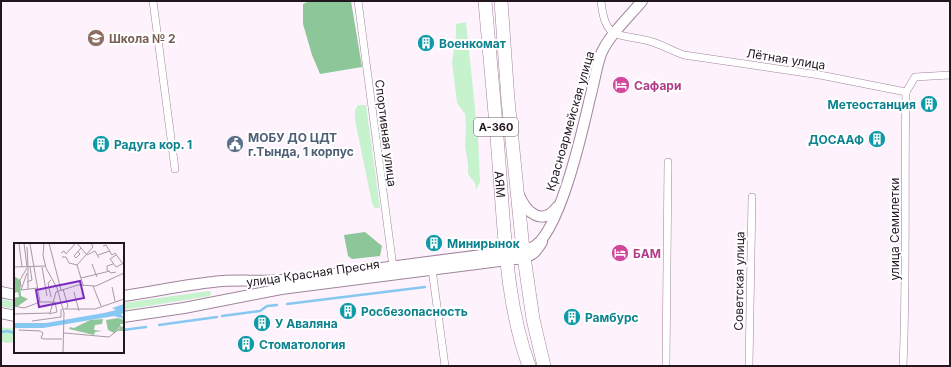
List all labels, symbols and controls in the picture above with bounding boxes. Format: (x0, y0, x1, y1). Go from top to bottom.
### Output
school or university icon: Школа № 2 (86, 28, 106, 48)
place label: Школа № 2 (109, 31, 176, 46)
building icon: Военкомат (416, 33, 436, 53)
place label: Военкомат (439, 36, 506, 51)
street label: Лётная улица (745, 45, 827, 73)
street label: Красноармейская улица (543, 49, 597, 193)
hotel icon: Сафари (611, 75, 631, 95)
street label: Спортивная улица (372, 78, 400, 188)
place label: Сафари (634, 78, 681, 93)
building icon: Метеостанция (919, 94, 939, 114)
place label: Метеостанция (828, 97, 916, 112)
road number: А-360 (474, 118, 518, 136)
building icon: ДОСААФ (867, 129, 887, 149)
place label: МОБУ ДО ЦДТ г.Тында, 1 корпус (248, 130, 354, 159)
place label: ДОСААФ (808, 132, 864, 147)
building icon: Радуга кор. 1 (91, 134, 111, 154)
public building icon: МОБУ ДО ЦДТ г.Тында, 1 корпус (225, 134, 245, 154)
place label: Радуга кор. 1 (114, 137, 192, 152)
street label: АЯМ (492, 170, 509, 198)
street label: улица Семилетки (887, 178, 902, 280)
street label: Советская улица (731, 231, 747, 331)
building icon: Минирынок (424, 233, 444, 253)
place label: Минирынок (447, 236, 520, 251)
inset map (14, 243, 124, 353)
hotel icon: БАМ (610, 243, 630, 263)
place label: БАМ (633, 246, 661, 261)
street label: улица Красная Пресня (245, 256, 381, 290)
building icon: Росбезопасность (338, 301, 358, 321)
place label: Росбезопасность (361, 304, 468, 319)
building icon: Рамбурс (562, 307, 582, 327)
place label: Рамбурс (585, 310, 639, 325)
building icon: У Аваляна (252, 313, 272, 333)
place label: У Аваляна (275, 316, 338, 331)
building icon: Стоматология (236, 334, 256, 354)
place label: Стоматология (259, 337, 346, 352)

